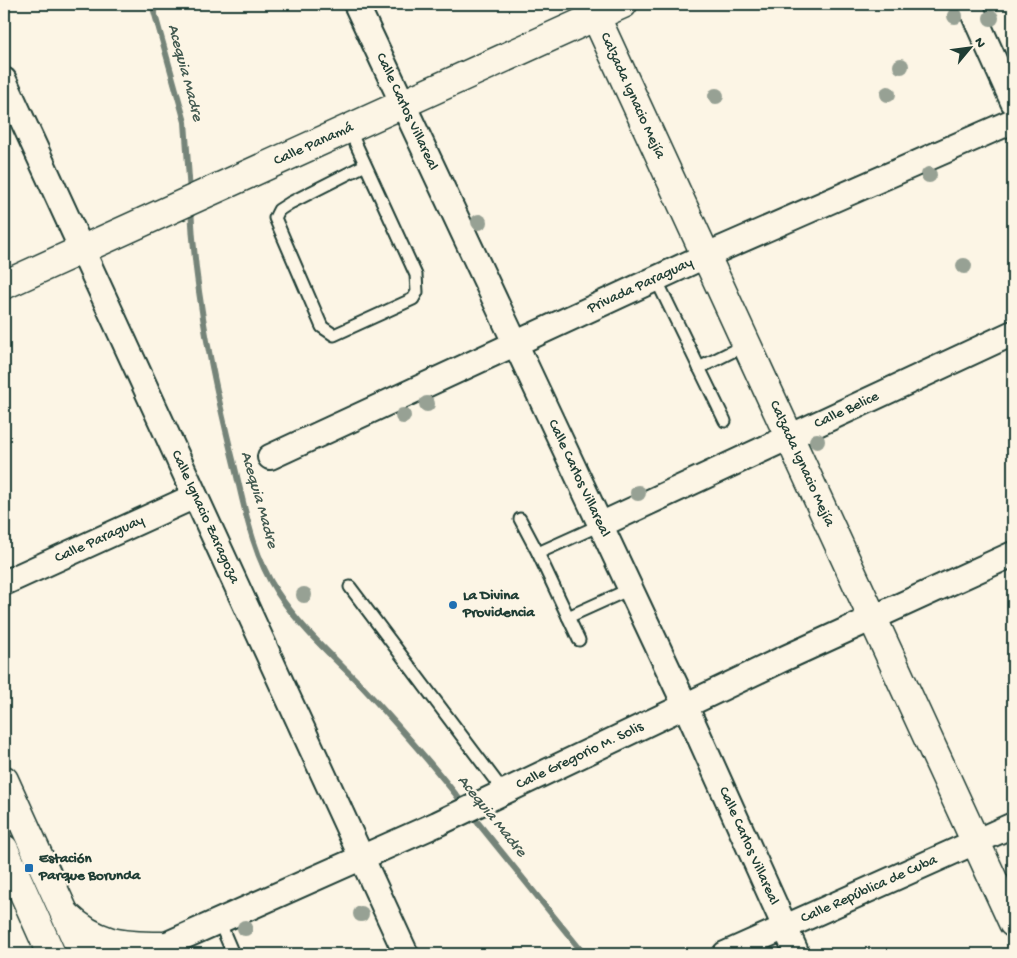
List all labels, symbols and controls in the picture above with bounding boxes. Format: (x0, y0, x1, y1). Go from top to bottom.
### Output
water label: Acequia Madre (162, 22, 206, 124)
north arrow (944, 22, 994, 72)
street label: Calzada Ignacio Mejía (595, 30, 669, 162)
text: N (970, 35, 989, 51)
street label: Calle Carlos Villareal (371, 50, 442, 173)
street label: Calle Panamá (271, 118, 357, 170)
street label: Privada Paraguay (584, 253, 696, 318)
street label: Calle Belice (811, 387, 882, 433)
street label: Calzada Ignacio Mejía (765, 398, 839, 530)
street label: Calle Carlos Villareal (543, 417, 614, 540)
street label: Calle Ignacio Zaragoza (167, 447, 244, 587)
water label: Acequia Madre (235, 449, 281, 551)
street label: Calle Paraguay (52, 511, 148, 568)
place label: La Divina Providencia (462, 587, 535, 622)
marker: La Divina Providencia (447, 599, 459, 611)
street label: Calle Gregorio M. Solis (513, 718, 647, 794)
water label: Acequia Madre (452, 772, 530, 862)
street label: Calle Carlos Villareal (714, 784, 783, 908)
place label: Estación Parque Borunda (38, 850, 141, 885)
street label: Calle República de Cuba (798, 851, 941, 928)
marker: Estación Parque Borunda (23, 862, 35, 874)

